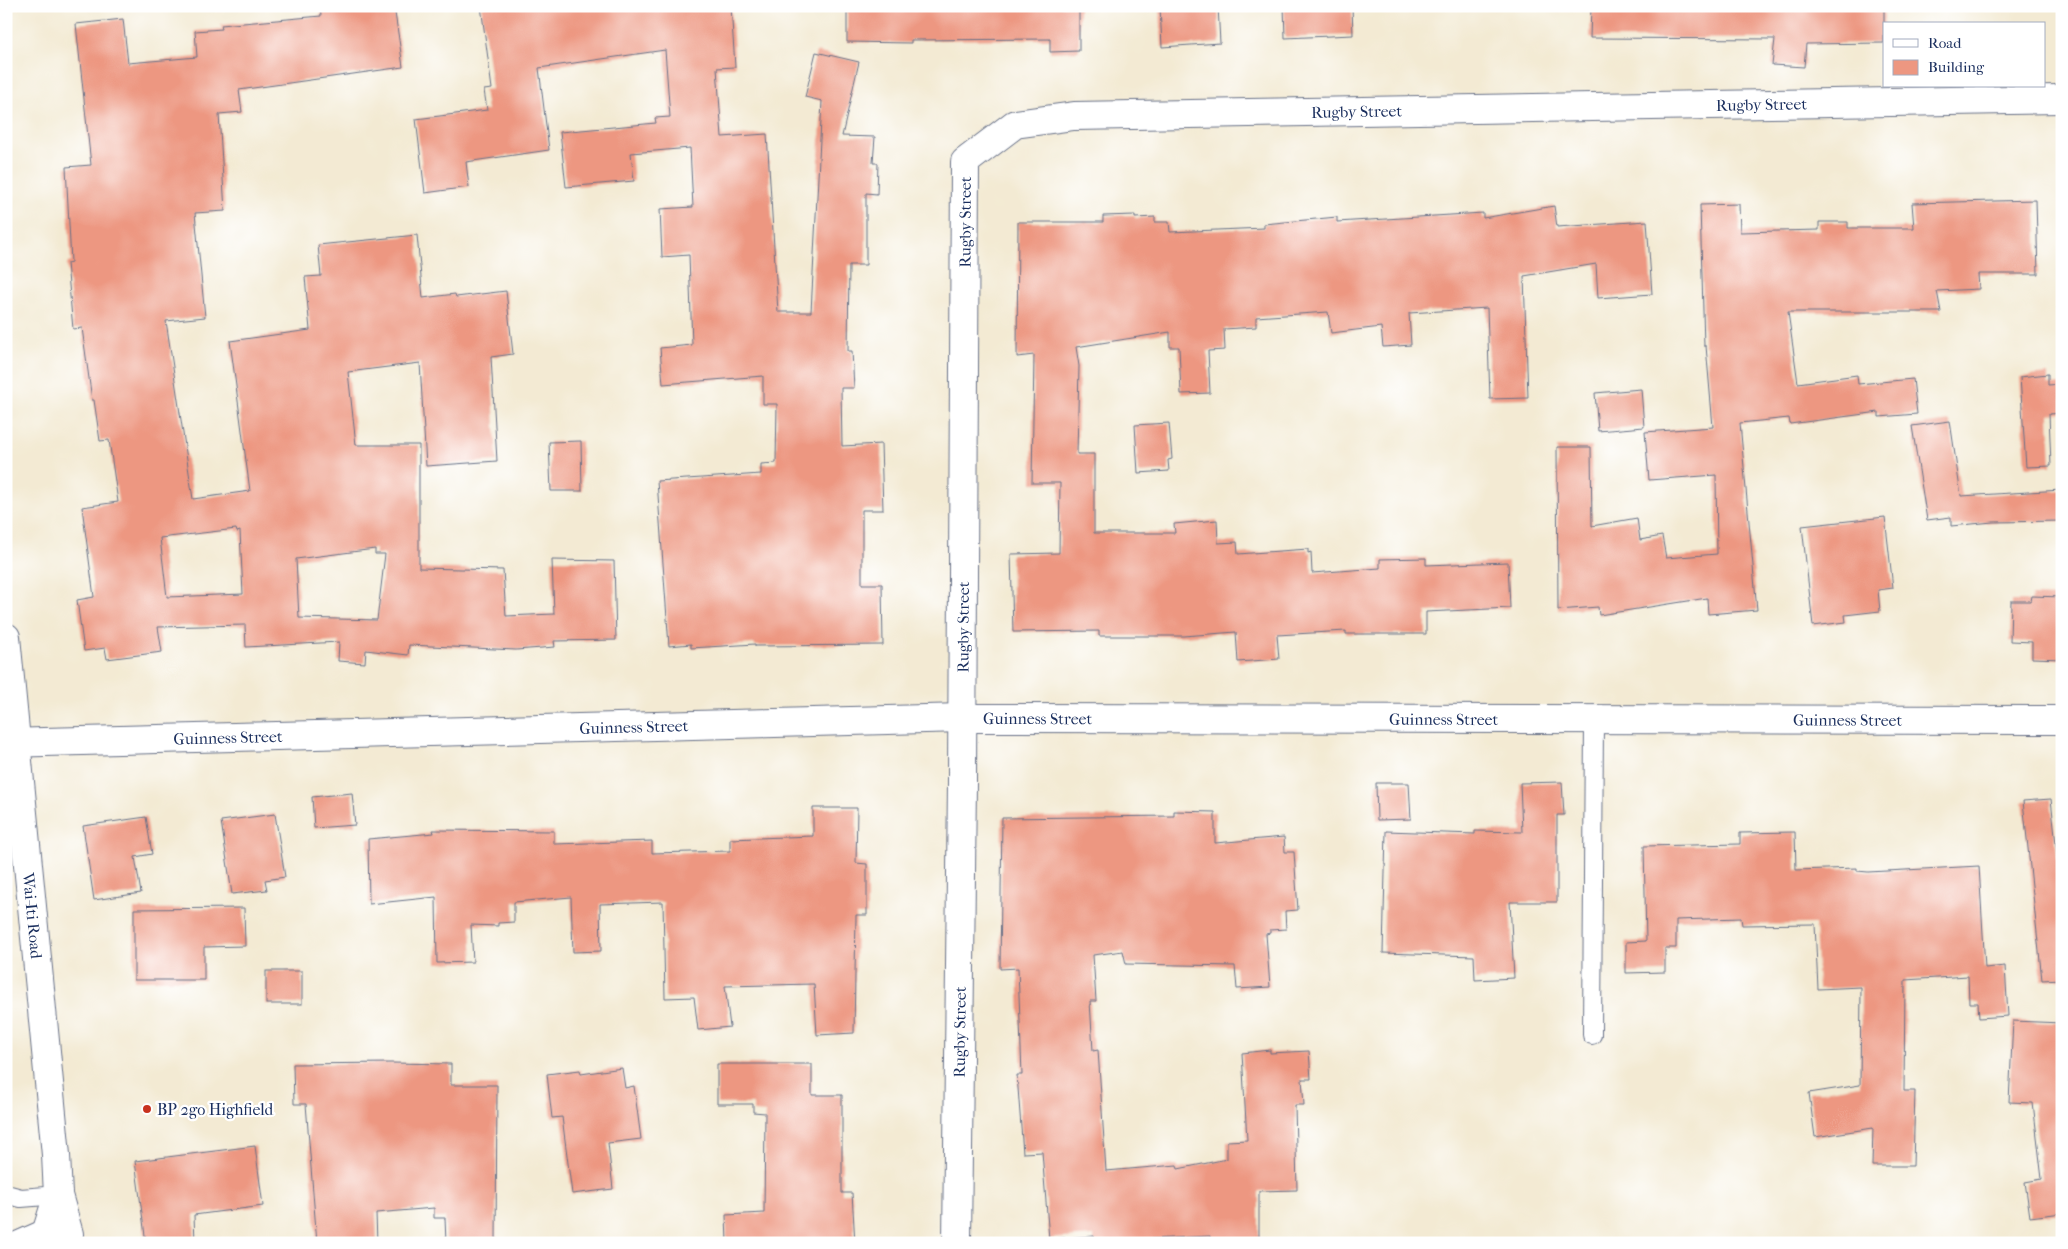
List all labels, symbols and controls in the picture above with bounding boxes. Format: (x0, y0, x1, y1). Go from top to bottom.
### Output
legend (1883, 22, 2046, 88)
text: Road (1928, 34, 1962, 52)
text: Building (1928, 58, 1985, 76)
street label: Rugby Street (1716, 94, 1808, 114)
street label: Rugby Street (1311, 101, 1403, 121)
street label: Rugby Street (955, 176, 974, 268)
street label: Rugby Street (953, 581, 972, 673)
street label: Guinness Street (983, 709, 1093, 728)
street label: Guinness Street (1389, 709, 1499, 728)
street label: Guinness Street (1793, 710, 1903, 729)
street label: Guinness Street (579, 716, 689, 738)
street label: Guinness Street (173, 726, 283, 748)
street label: Wai-Iti Road (19, 871, 47, 960)
street label: Rugby Street (949, 986, 969, 1078)
place label: BP 2go Highfield (157, 1100, 274, 1119)
marker: BP 2go Highfield (141, 1103, 153, 1115)

